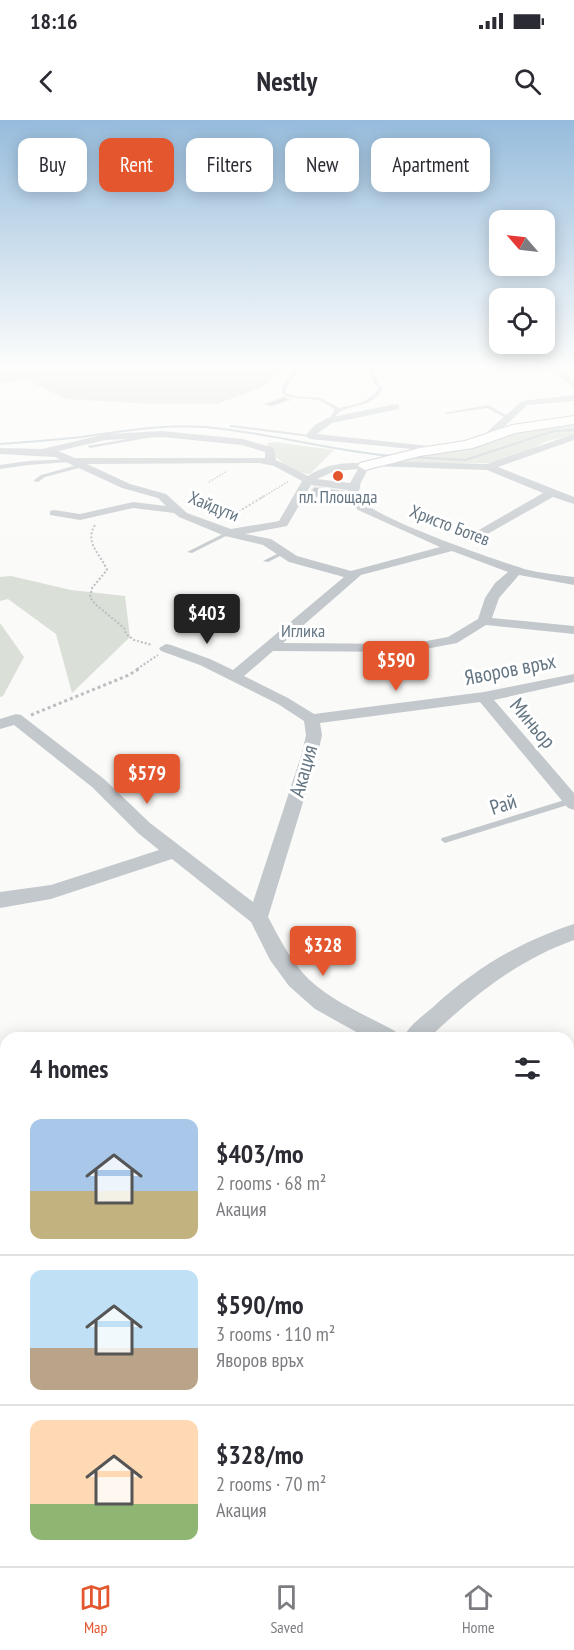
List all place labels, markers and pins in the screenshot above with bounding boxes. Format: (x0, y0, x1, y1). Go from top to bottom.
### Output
marker: пл. Площада (331, 469, 345, 483)
place label: пл. Площада (299, 485, 377, 508)
pin: $403 (171, 594, 243, 645)
pin: $590 (360, 641, 432, 692)
pin: $579 (111, 754, 183, 805)
pin: $328 (287, 926, 359, 977)

